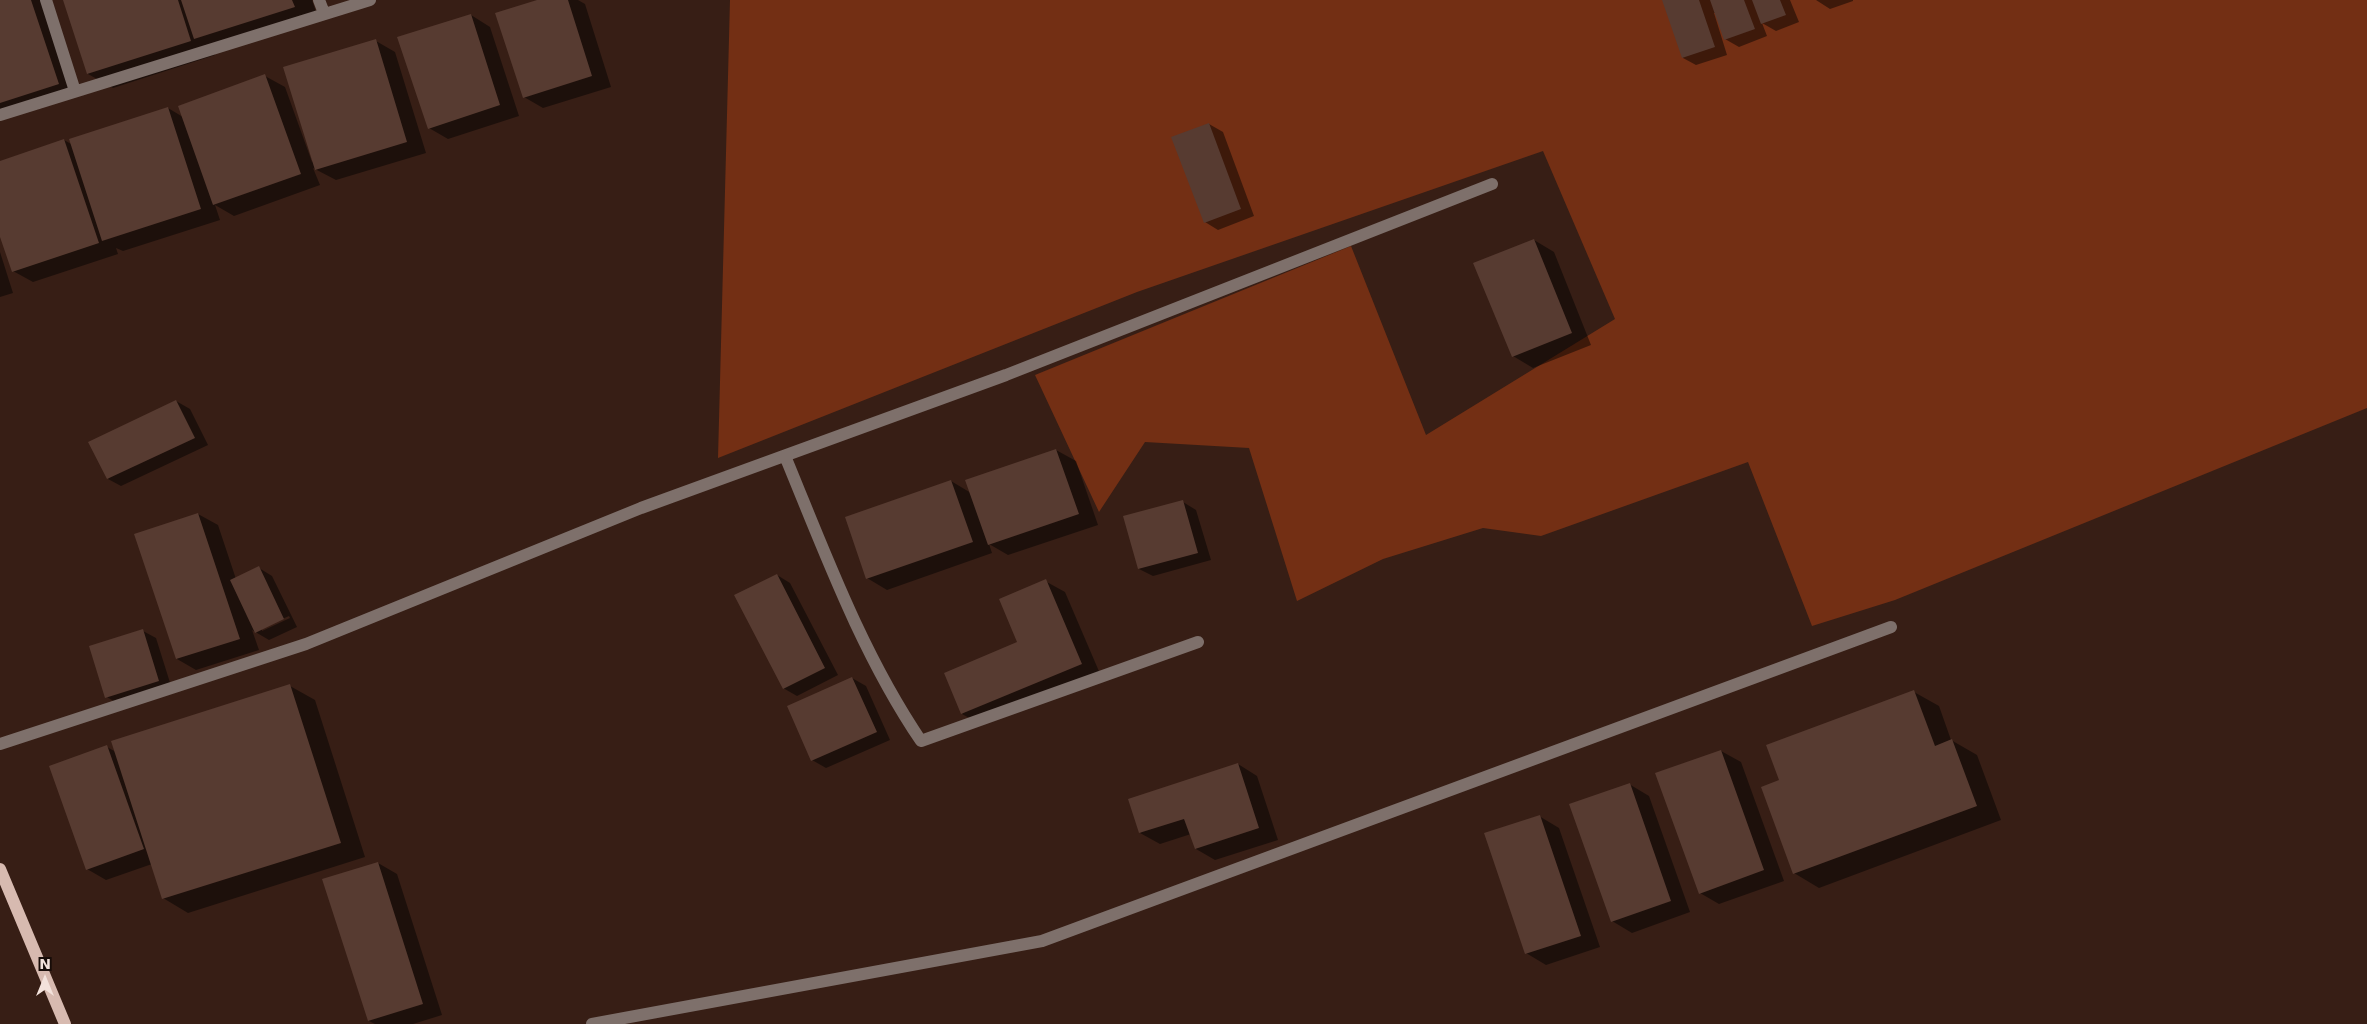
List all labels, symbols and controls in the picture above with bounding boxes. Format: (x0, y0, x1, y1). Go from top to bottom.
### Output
north arrow (20, 954, 70, 1004)
text: N (39, 956, 51, 972)

